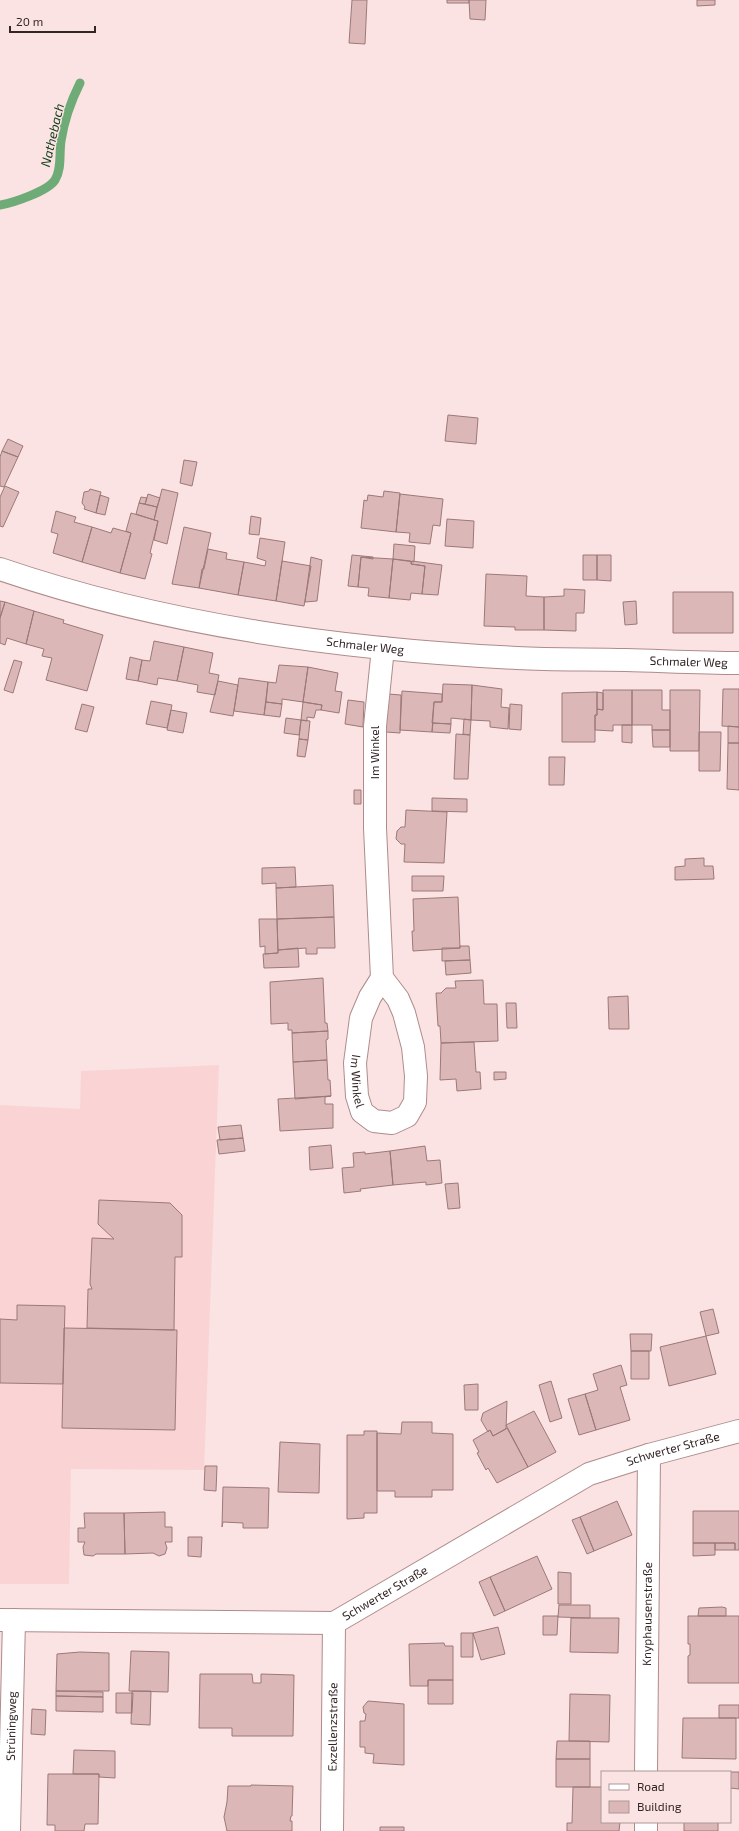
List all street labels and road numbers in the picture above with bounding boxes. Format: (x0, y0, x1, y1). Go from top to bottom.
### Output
street label: Schmaler Weg (326, 634, 405, 656)
street label: Schmaler Weg (649, 653, 728, 669)
street label: Im Winkel (367, 725, 381, 779)
street label: Im Winkel (348, 1054, 368, 1110)
street label: Schwerter Straße (624, 1429, 721, 1468)
street label: Schwerter Straße (339, 1562, 429, 1623)
street label: Knyphausenstraße (639, 1562, 654, 1666)
street label: Exzellenzstraße (325, 1682, 339, 1772)
street label: Strüningweg (3, 1691, 18, 1761)

